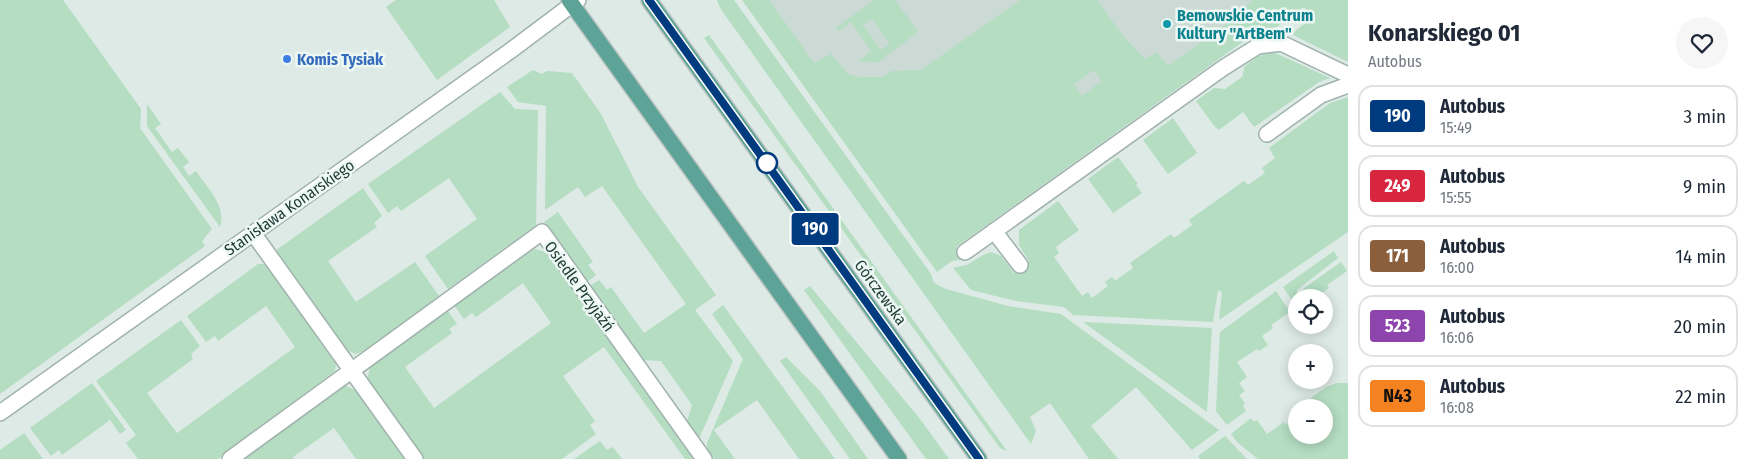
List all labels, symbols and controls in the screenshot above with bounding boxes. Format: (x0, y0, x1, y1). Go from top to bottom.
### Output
place label: Bemowskie Centrum Kultury "ArtBem" (1177, 6, 1313, 43)
button: heart (1676, 17, 1728, 69)
marker: Bemowskie Centrum Kultury "ArtBem" (1161, 18, 1173, 30)
text: Konarskiego 01 (1368, 19, 1520, 47)
place label: Komis Tysiak (297, 50, 384, 69)
text: Autobus (1368, 52, 1422, 71)
marker: Komis Tysiak (281, 53, 293, 65)
text: Autobus (1440, 95, 1505, 118)
text: 190 (1384, 105, 1411, 127)
text: 3 min (1684, 105, 1726, 128)
text: 15:49 (1440, 118, 1472, 137)
unlabelled marker (756, 152, 778, 174)
street label: Stanisława Konarskiego (221, 155, 358, 259)
text: Autobus (1440, 165, 1505, 188)
text: 249 (1384, 175, 1411, 197)
text: 9 min (1683, 175, 1726, 198)
text: 15:55 (1440, 188, 1472, 207)
line badge: 190 (786, 213, 844, 245)
text: 190 (802, 218, 828, 240)
text: Autobus (1440, 235, 1505, 258)
street label: Osiedle Przyjaźń (541, 238, 619, 335)
text: 171 (1386, 245, 1409, 267)
text: 14 min (1676, 245, 1726, 268)
street label: Górczewska (851, 256, 911, 329)
text: 16:00 (1440, 258, 1474, 277)
map controls (1288, 289, 1333, 444)
button: locate (1288, 289, 1333, 334)
text: Autobus (1440, 305, 1505, 328)
text: 523 (1385, 315, 1410, 337)
text: 20 min (1674, 315, 1726, 338)
text: 16:06 (1440, 328, 1474, 347)
button: + (1288, 344, 1333, 389)
text: Autobus (1440, 375, 1505, 398)
text: N43 (1383, 385, 1412, 407)
text: 22 min (1675, 385, 1726, 408)
text: 16:08 (1440, 398, 1474, 417)
button: − (1288, 399, 1333, 444)

